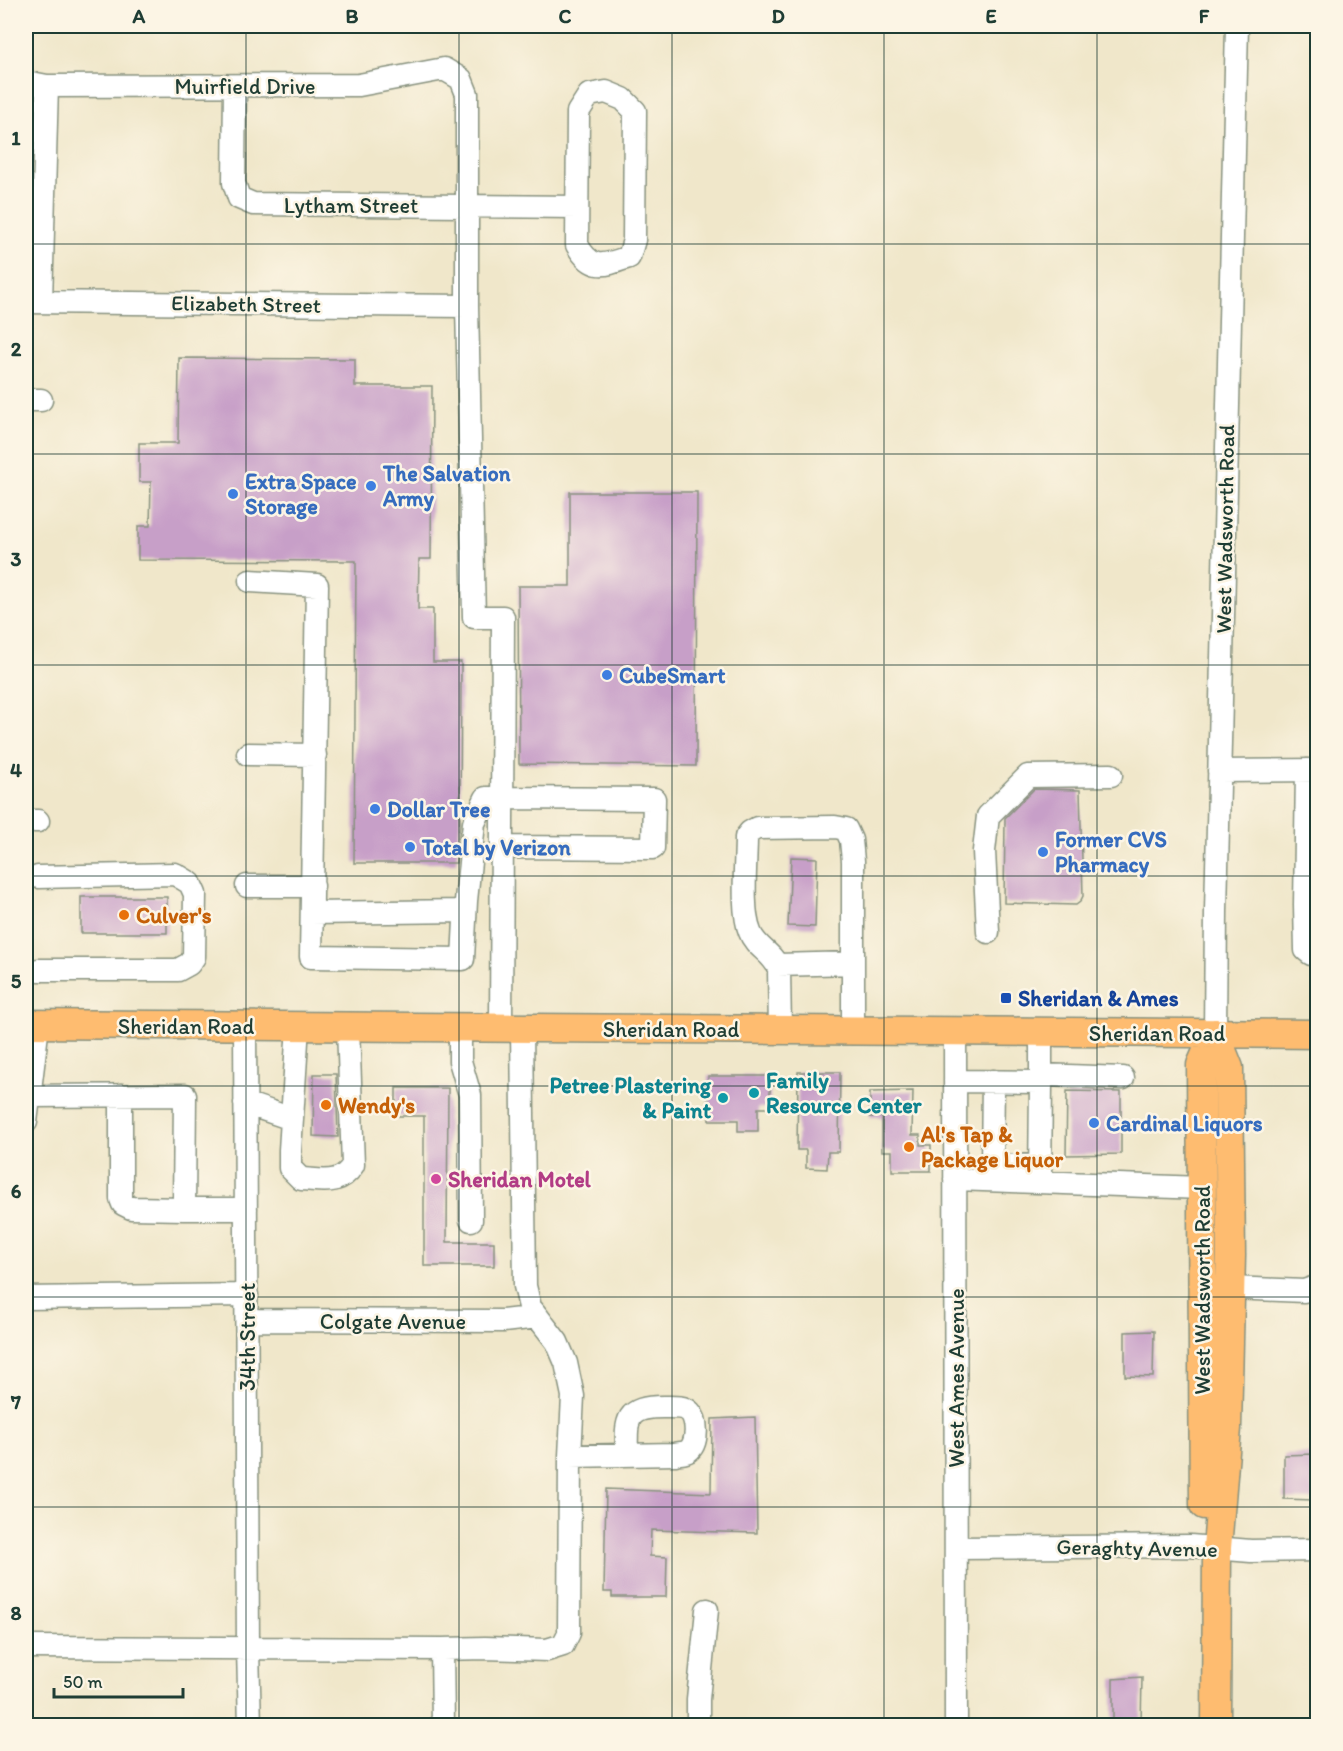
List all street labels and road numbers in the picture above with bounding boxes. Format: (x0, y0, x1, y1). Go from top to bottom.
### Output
street label: Muirfield Drive (174, 73, 316, 100)
street label: Lytham Street (284, 192, 418, 219)
street label: Elizabeth Street (171, 289, 321, 319)
street label: West Wadsworth Road (1210, 424, 1240, 634)
street label: Sheridan Road (118, 1013, 254, 1040)
street label: Sheridan Road (603, 1016, 739, 1043)
street label: Sheridan Road (1089, 1020, 1225, 1047)
street label: West Wadsworth Road (1189, 1185, 1216, 1395)
street label: 34th Street (234, 1283, 261, 1391)
street label: West Ames Avenue (943, 1288, 970, 1468)
street label: Colgate Avenue (320, 1308, 466, 1335)
street label: Geraghty Avenue (1056, 1533, 1218, 1563)

